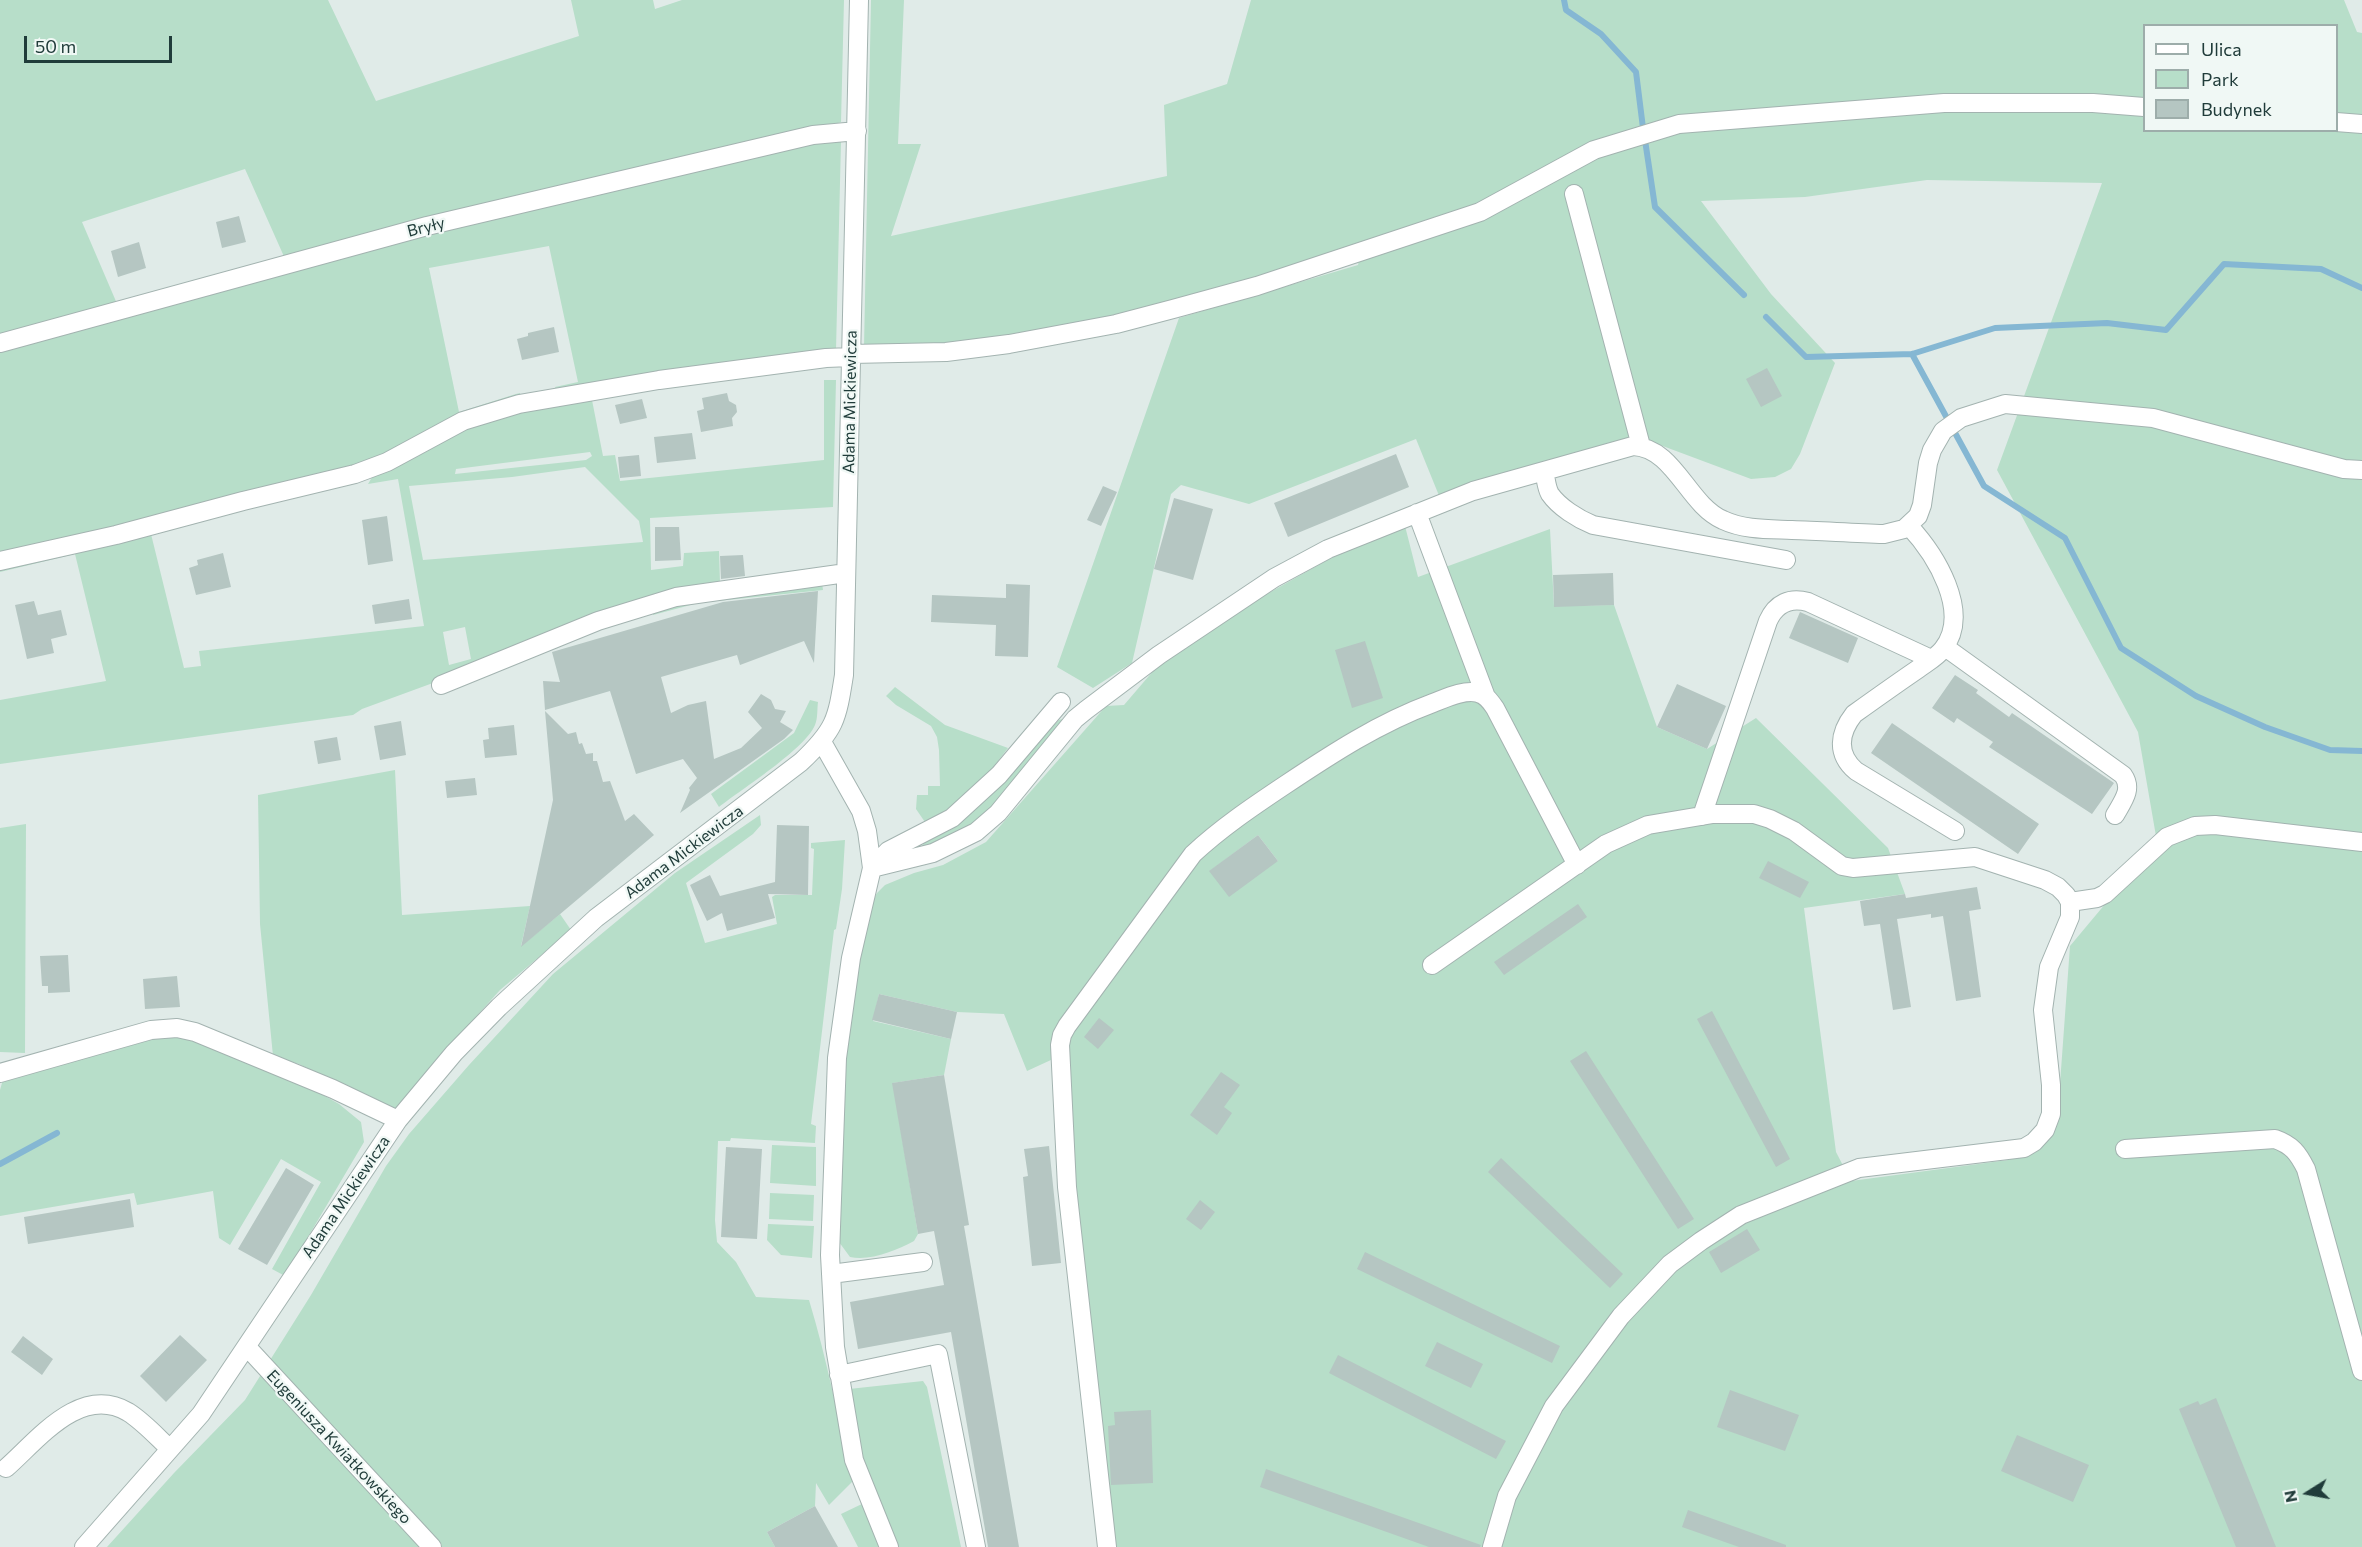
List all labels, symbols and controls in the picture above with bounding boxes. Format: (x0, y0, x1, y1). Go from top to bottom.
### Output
scale bar (27, 24, 176, 62)
legend (2143, 24, 2338, 132)
text: 50 m (35, 35, 76, 57)
text: Ulica (2201, 38, 2242, 60)
text: Park (2201, 68, 2239, 90)
text: Budynek (2201, 98, 2272, 120)
street label: Bryły (405, 213, 447, 241)
street label: Adama Mickiewicza (839, 330, 861, 474)
street label: Adama Mickiewicza (621, 801, 747, 903)
street label: Adama Mickiewicza (298, 1132, 394, 1262)
street label: Eugeniusza Kwiatkowskiego (263, 1366, 415, 1528)
north arrow (2278, 1463, 2338, 1523)
text: N (2279, 1489, 2300, 1504)

